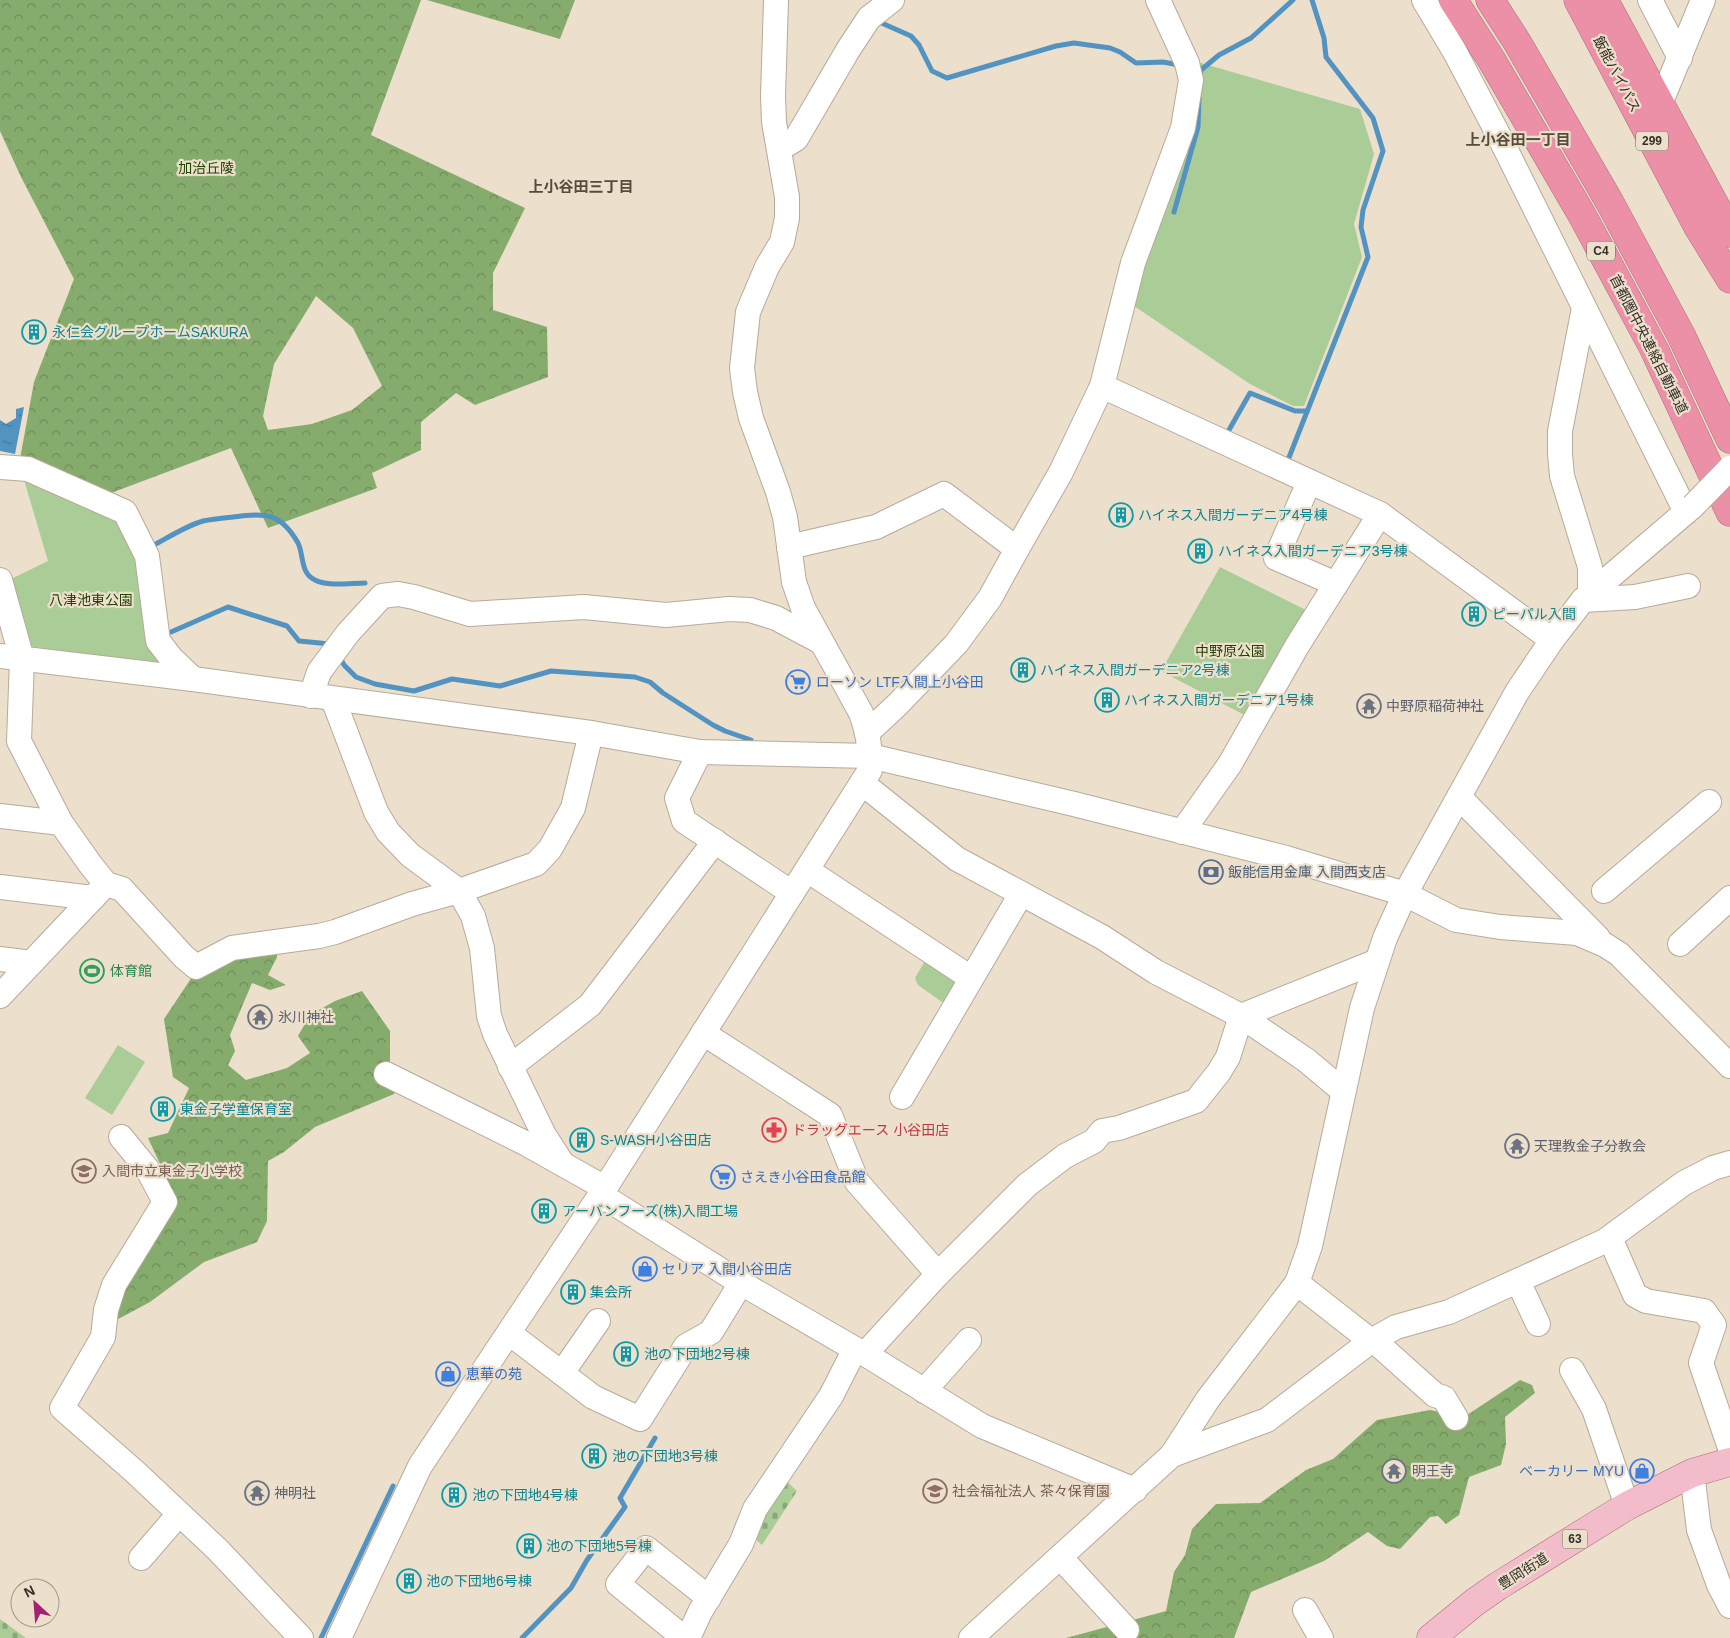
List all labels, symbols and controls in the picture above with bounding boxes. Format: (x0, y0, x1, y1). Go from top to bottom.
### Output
street label: 飯能バイパス (1590, 33, 1644, 115)
district label: 上小谷田一丁目 (1465, 131, 1571, 148)
road number: 299 (1636, 132, 1668, 150)
park label: 加治丘陵 (178, 160, 234, 176)
district label: 上小谷田三丁目 (528, 178, 634, 195)
road number: C4 (1587, 242, 1615, 260)
street label: 首都圏中央連絡自動車道 (1607, 272, 1691, 416)
building icon: 永仁会グループホームSAKURA (21, 319, 47, 345)
place label: 永仁会グループホームSAKURA (52, 324, 249, 340)
building icon: ハイネス入間ガーデニア4号棟 (1108, 502, 1134, 528)
place label: ハイネス入間ガーデニア4号棟 (1138, 507, 1328, 523)
building icon: ハイネス入間ガーデニア3号棟 (1187, 538, 1213, 564)
place label: ハイネス入間ガーデニア3号棟 (1218, 543, 1408, 559)
park label: 八津池東公園 (49, 592, 133, 608)
building icon: ピーパル入間 (1461, 601, 1487, 627)
place label: ピーパル入間 (1492, 606, 1576, 622)
park label: 中野原公園 (1195, 643, 1265, 659)
building icon: ハイネス入間ガーデニア2号棟 (1010, 657, 1036, 683)
place label: ハイネス入間ガーデニア2号棟 (1040, 662, 1230, 678)
supermarket icon: ローソン LTF入間上小谷田 (785, 669, 811, 695)
place label: ローソン LTF入間上小谷田 (816, 674, 984, 690)
building icon: ハイネス入間ガーデニア1号棟 (1094, 687, 1120, 713)
place label: ハイネス入間ガーデニア1号棟 (1124, 692, 1314, 708)
temple icon: 中野原稲荷神社 (1356, 693, 1382, 719)
place label: 中野原稲荷神社 (1386, 698, 1484, 714)
bank icon: 飯能信用金庫 入間西支店 (1198, 859, 1224, 885)
place label: 飯能信用金庫 入間西支店 (1228, 864, 1386, 880)
sports icon: 体育館 (79, 958, 105, 984)
place label: 体育館 (110, 963, 152, 979)
temple icon: 氷川神社 (247, 1004, 273, 1030)
place label: 氷川神社 (278, 1009, 334, 1025)
building icon: 東金子学童保育室 (150, 1096, 176, 1122)
place label: 東金子学童保育室 (180, 1101, 292, 1117)
pharmacy icon: ドラッグエース 小谷田店 (761, 1117, 787, 1143)
place label: ドラッグエース 小谷田店 (792, 1122, 949, 1138)
building icon: S-WASH小谷田店 (569, 1127, 595, 1153)
place label: S-WASH小谷田店 (600, 1132, 711, 1148)
temple icon: 天理教金子分教会 (1504, 1133, 1530, 1159)
place label: 天理教金子分教会 (1534, 1138, 1646, 1154)
school or university icon: 入間市立東金子小学校 (71, 1158, 97, 1184)
place label: 入間市立東金子小学校 (102, 1163, 242, 1179)
supermarket icon: さえき小谷田食品館 (710, 1164, 736, 1190)
place label: さえき小谷田食品館 (740, 1169, 866, 1185)
building icon: アーバンフーズ(株)入間工場 (531, 1198, 557, 1224)
place label: アーバンフーズ(株)入間工場 (562, 1203, 738, 1219)
shop icon: セリア 入間小谷田店 (632, 1256, 658, 1282)
place label: セリア 入間小谷田店 (662, 1261, 792, 1277)
building icon: 集会所 (560, 1279, 586, 1305)
place label: 集会所 (590, 1284, 632, 1300)
building icon: 池の下団地2号棟 (613, 1341, 639, 1367)
place label: 池の下団地2号棟 (644, 1346, 750, 1362)
shop icon: 恵華の苑 (435, 1361, 461, 1387)
place label: 恵華の苑 (466, 1366, 522, 1382)
building icon: 池の下団地3号棟 (581, 1443, 607, 1469)
place label: 池の下団地3号棟 (612, 1448, 718, 1464)
temple icon: 明王寺 (1381, 1458, 1407, 1484)
shop icon: ベーカリー MYU (1629, 1458, 1655, 1484)
place label: 明王寺 (1412, 1463, 1454, 1479)
place label: ベーカリー MYU (1519, 1463, 1624, 1479)
school or university icon: 社会福祉法人 茶々保育園 (922, 1478, 948, 1504)
temple icon: 神明社 (244, 1480, 270, 1506)
building icon: 池の下団地4号棟 (441, 1482, 467, 1508)
place label: 社会福祉法人 茶々保育園 (952, 1483, 1110, 1499)
place label: 神明社 (274, 1485, 316, 1501)
place label: 池の下団地4号棟 (472, 1487, 578, 1503)
road number: 63 (1562, 1530, 1588, 1548)
building icon: 池の下団地5号棟 (516, 1533, 542, 1559)
place label: 池の下団地5号棟 (546, 1538, 652, 1554)
street label: 豊岡街道 (1495, 1549, 1551, 1593)
building icon: 池の下団地6号棟 (396, 1568, 422, 1594)
place label: 池の下団地6号棟 (426, 1573, 532, 1589)
north arrow (10, 1578, 60, 1628)
text: N (21, 1582, 37, 1601)

